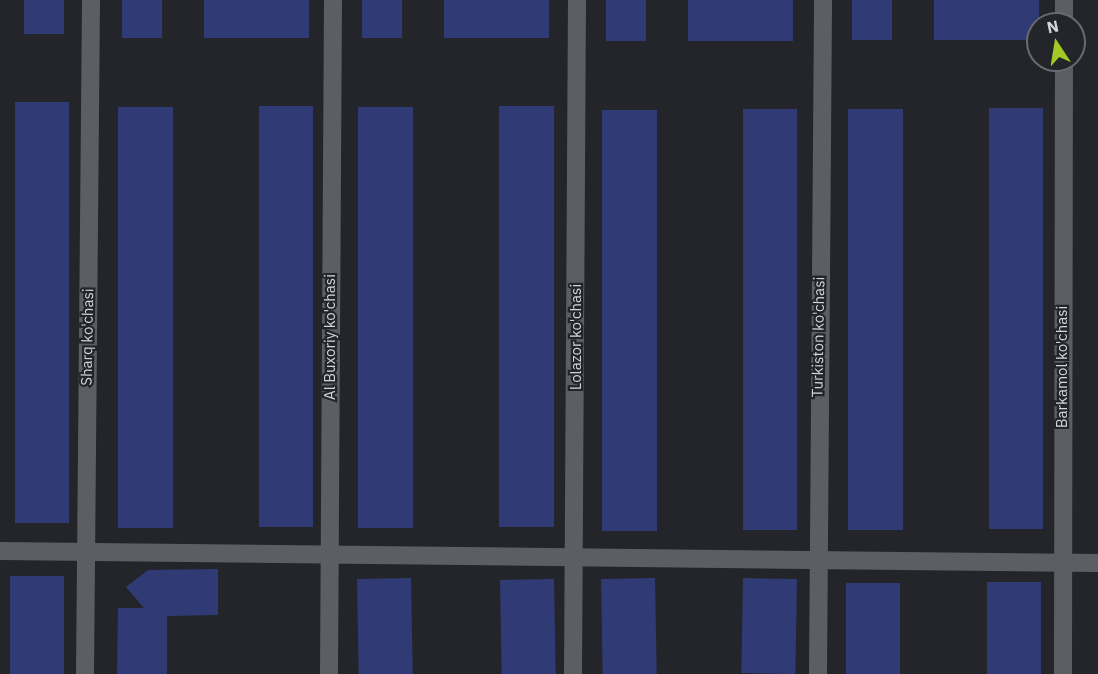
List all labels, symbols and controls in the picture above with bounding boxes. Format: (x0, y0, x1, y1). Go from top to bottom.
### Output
north arrow (1026, 12, 1086, 72)
text: N (1045, 15, 1060, 37)
street label: Al Buxoriy ko'chasi (321, 274, 339, 400)
street label: Turkiston ko'chasi (808, 277, 828, 397)
street label: Lolazor ko'chasi (567, 284, 585, 390)
street label: Sharq ko'chasi (77, 288, 97, 386)
street label: Barkamol ko'chasi (1053, 306, 1071, 428)

